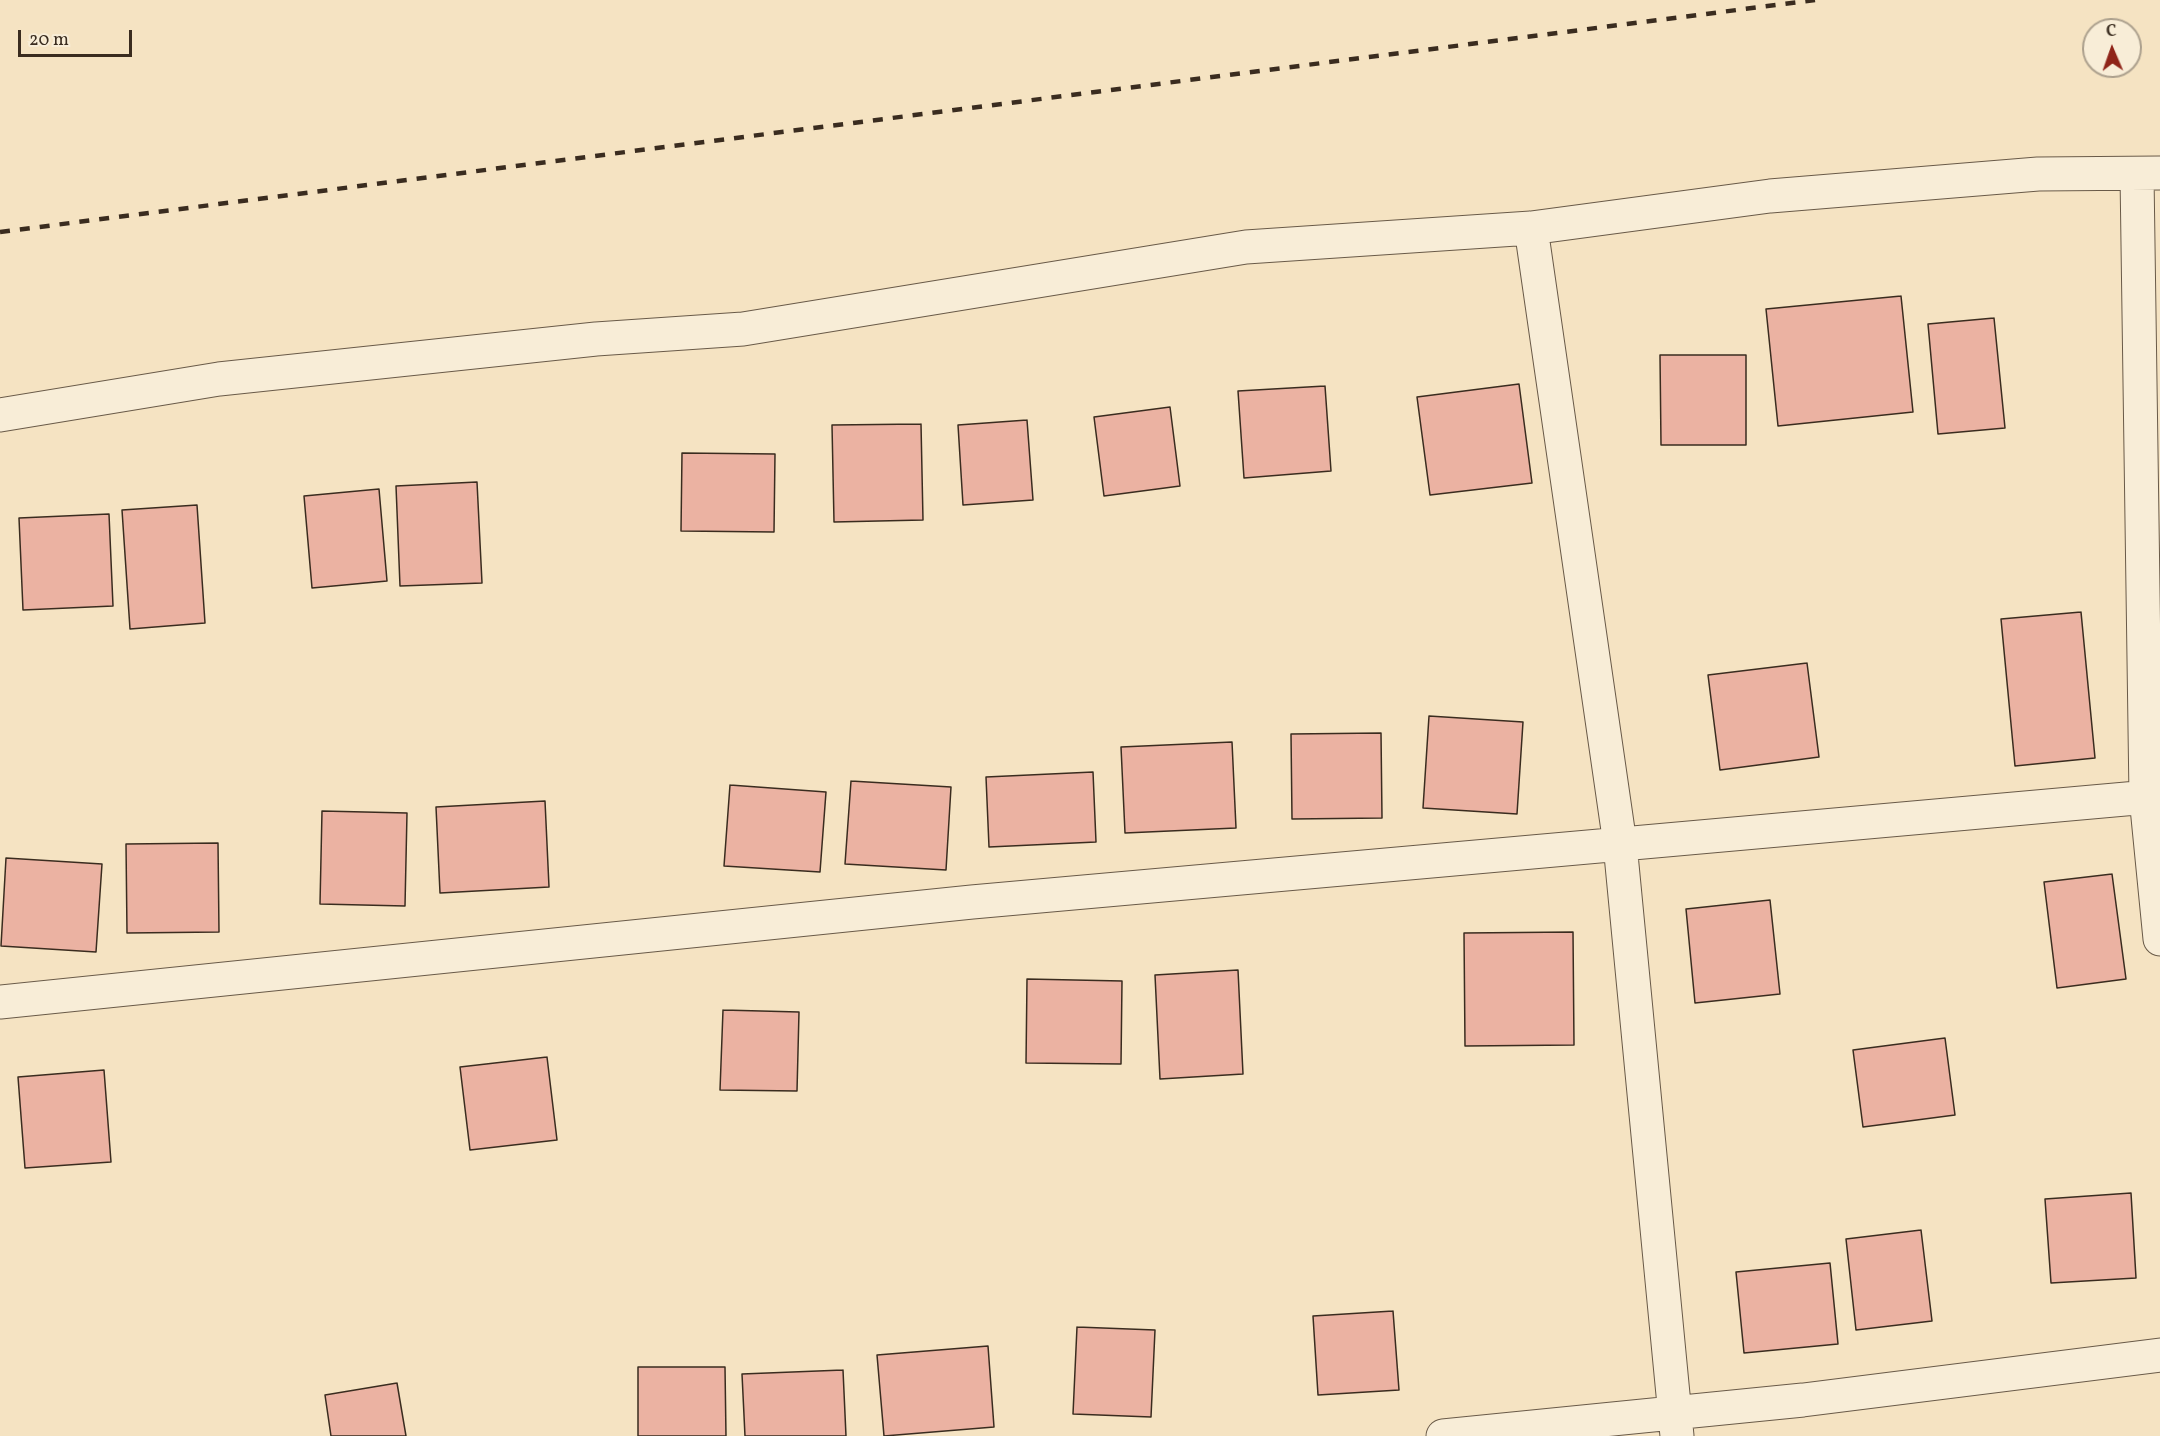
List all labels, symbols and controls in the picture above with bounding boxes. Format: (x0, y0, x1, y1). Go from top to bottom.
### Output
scale bar (21, 18, 135, 56)
north arrow (2082, 18, 2142, 78)
text: С (2106, 21, 2117, 43)
text: 20 m (29, 28, 69, 53)

